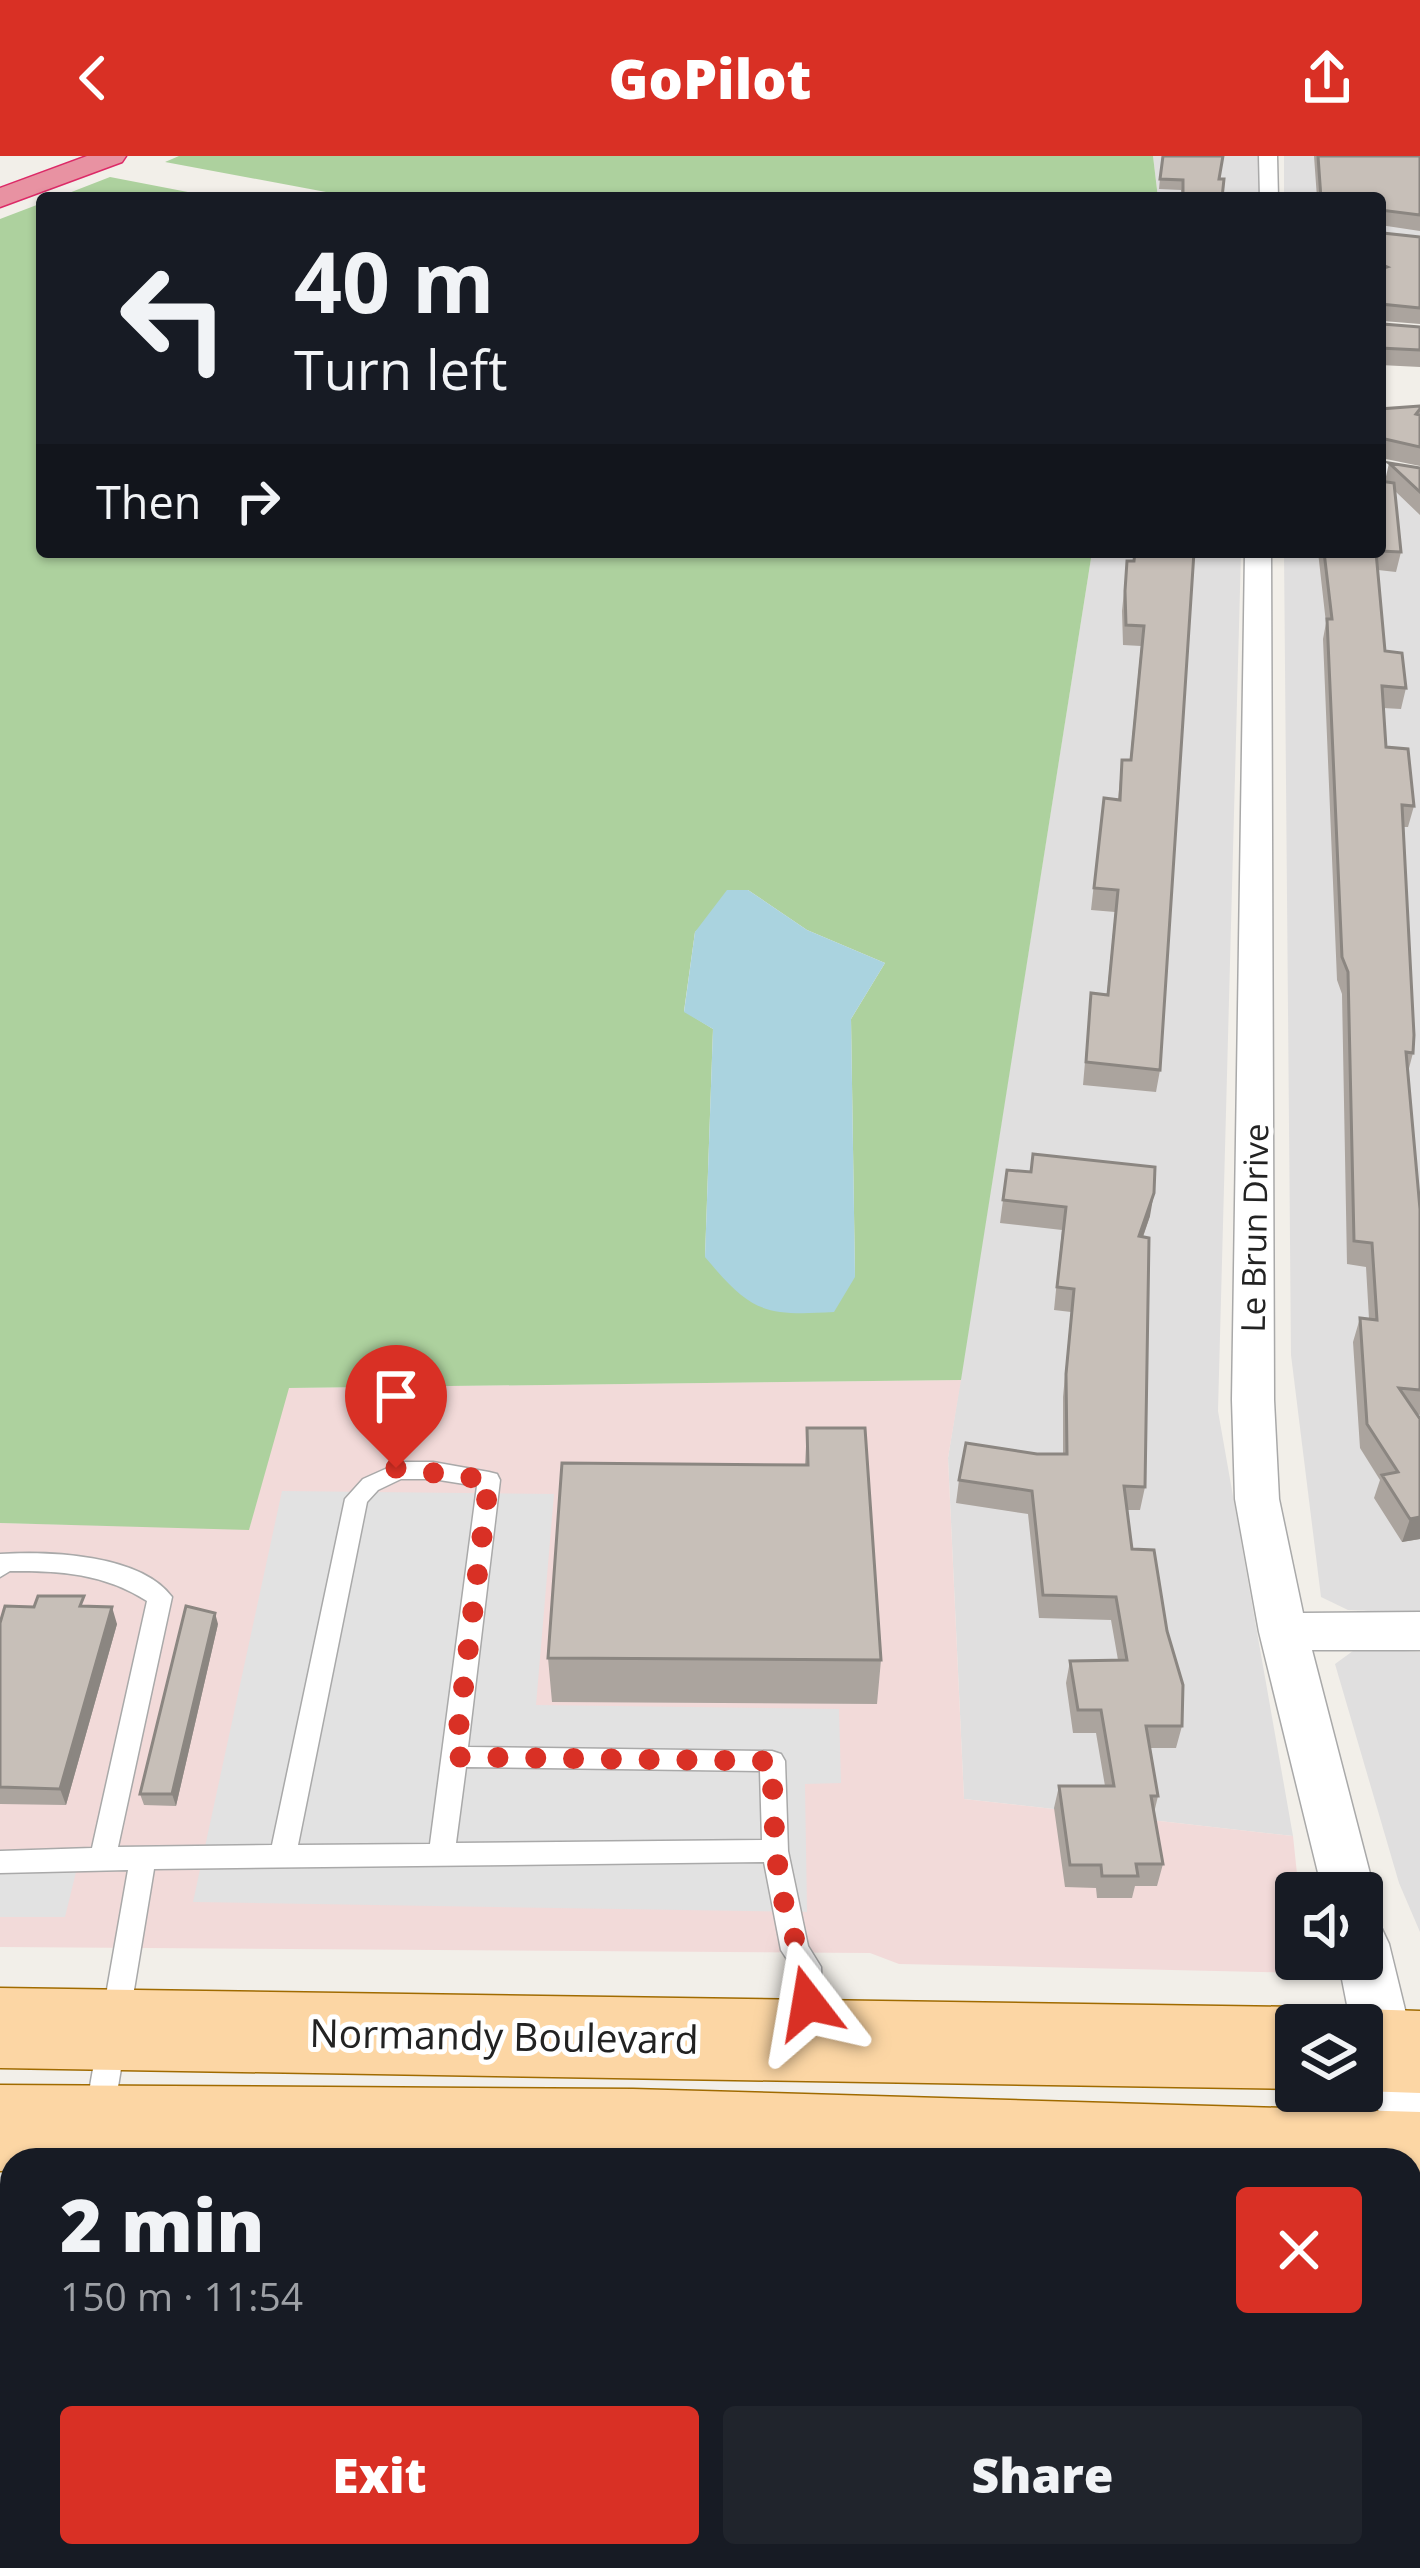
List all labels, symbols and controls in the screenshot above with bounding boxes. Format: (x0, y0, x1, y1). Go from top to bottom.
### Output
text: GoPilot (609, 41, 811, 115)
icon: back (60, 45, 126, 111)
icon: share (1294, 45, 1360, 111)
text: 40 m (294, 223, 494, 338)
icon: left (96, 240, 252, 396)
text: Turn left (294, 332, 507, 406)
icon: right (225, 468, 291, 534)
text: Then (96, 471, 201, 532)
street label: Le Brun Drive (1230, 1123, 1278, 1333)
pin (345, 1345, 447, 1468)
icon: arrive (363, 1363, 429, 1429)
map controls (1275, 1872, 1383, 2112)
button: sound (1275, 1872, 1383, 1980)
position arrow (745, 1940, 871, 2066)
button: layers (1275, 2004, 1383, 2112)
street label: Normandy Boulevard (309, 2005, 699, 2065)
text: 2 min (60, 2175, 265, 2273)
button: close (1236, 2187, 1362, 2313)
text: 150 m · 11:54 (60, 2269, 303, 2322)
button: Exit (60, 2406, 699, 2544)
button: Share (723, 2406, 1362, 2544)

